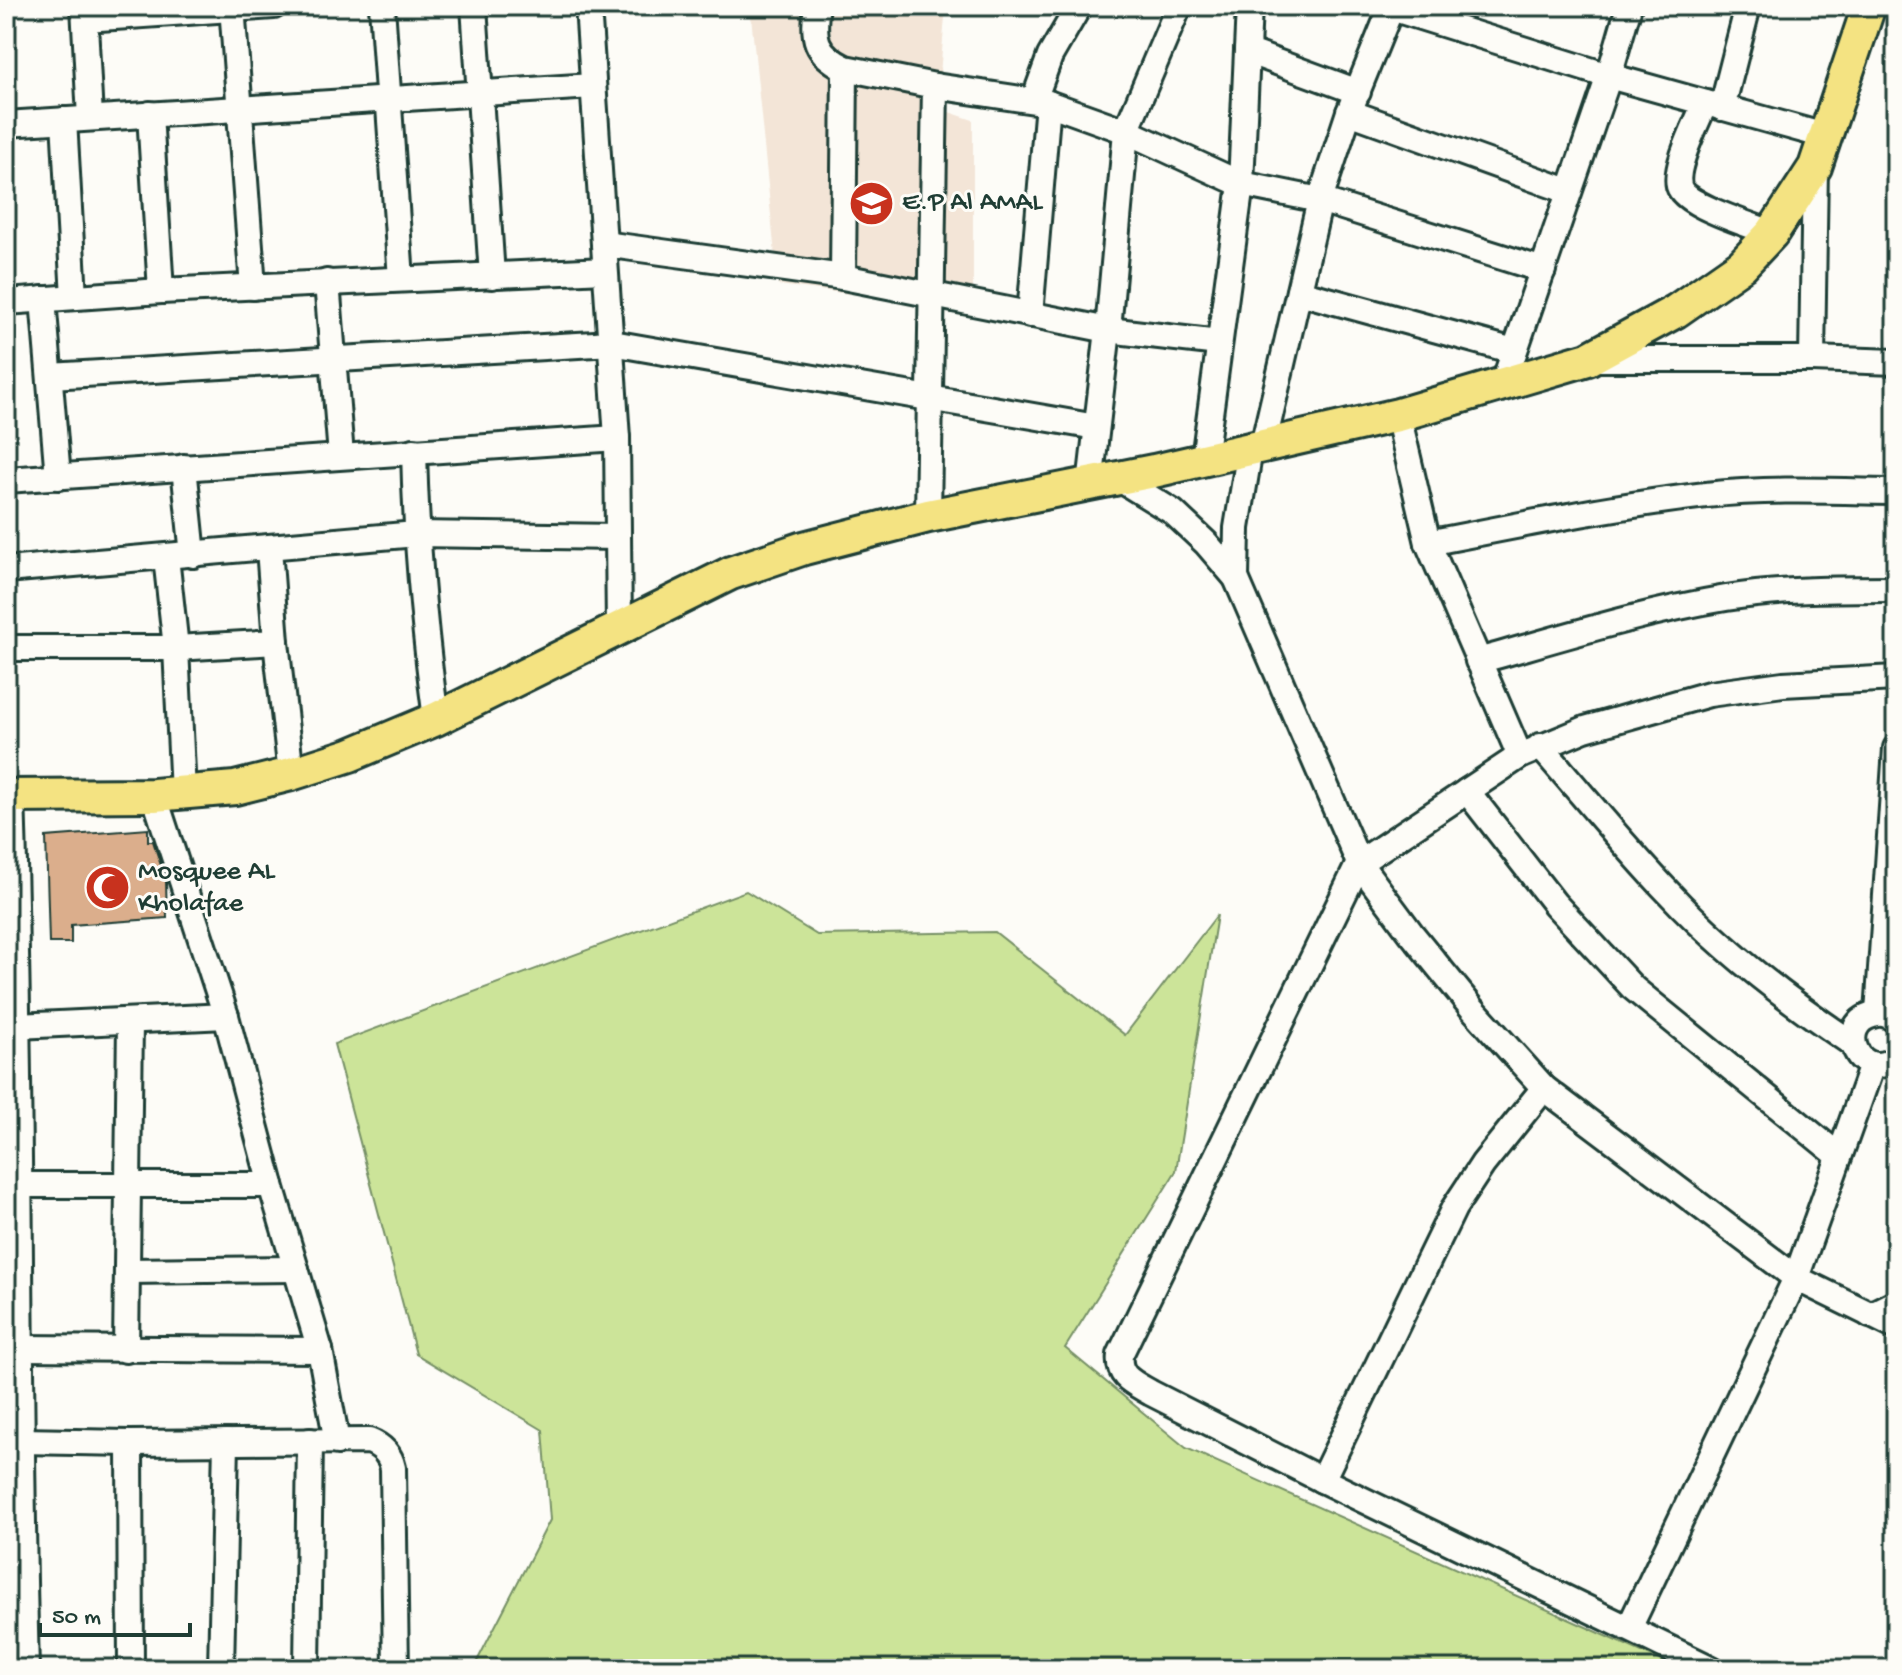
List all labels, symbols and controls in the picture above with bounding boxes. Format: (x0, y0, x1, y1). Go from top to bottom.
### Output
school or university icon: E.P Al AMAL (847, 179, 895, 227)
place label: E.P Al AMAL (902, 187, 1044, 220)
place label: Mosquee AL Kholafae (138, 856, 276, 921)
mosque icon: Mosquee AL Kholafae (83, 864, 131, 912)
scale bar (40, 1587, 190, 1637)
text: 50 m (52, 1604, 101, 1633)

